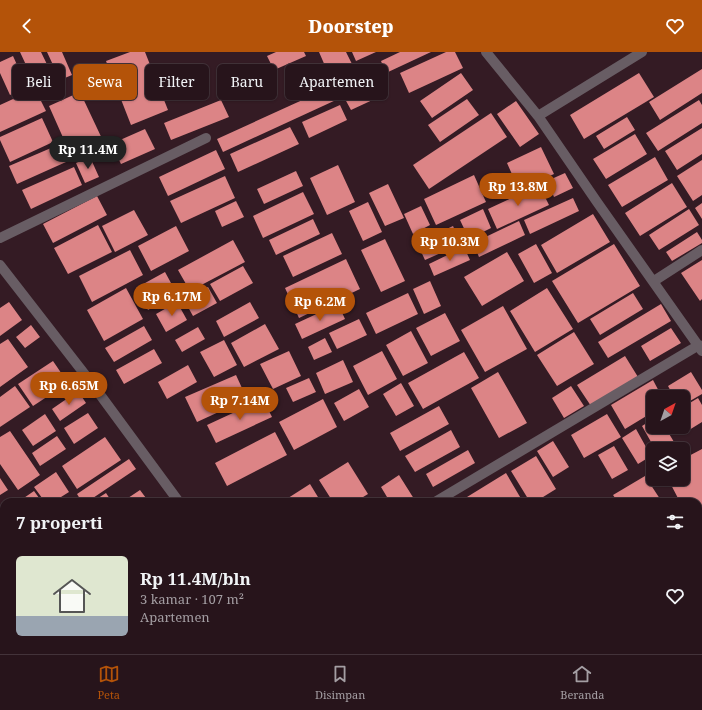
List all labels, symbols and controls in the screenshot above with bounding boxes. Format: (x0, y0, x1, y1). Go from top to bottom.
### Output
text: Doorstep (308, 14, 394, 38)
icon: back (16, 15, 38, 37)
icon: heart (664, 15, 686, 37)
chip: Beli (12, 64, 65, 100)
chip: Sewa (73, 64, 137, 100)
chip: Filter (145, 64, 209, 100)
chip: Baru (217, 64, 277, 100)
chip: Apartemen (285, 64, 388, 100)
pin: Rp 11.4M (47, 136, 129, 170)
text: Rp 11.4M (58, 140, 118, 158)
pin: Rp 13.8M (477, 173, 559, 207)
text: Rp 13.8M (488, 177, 548, 195)
pin: Rp 10.3M (409, 228, 491, 262)
text: Rp 10.3M (420, 232, 480, 250)
pin: Rp 6.17M (131, 283, 213, 317)
text: Rp 6.17M (142, 287, 202, 305)
pin: Rp 6.2M (283, 288, 357, 322)
text: Rp 6.2M (294, 292, 346, 310)
pin: Rp 6.65M (28, 372, 110, 406)
text: Rp 6.65M (39, 376, 99, 394)
pin: Rp 7.14M (199, 387, 281, 421)
north arrow (646, 390, 690, 434)
map controls (646, 390, 690, 486)
text: Rp 7.14M (210, 391, 270, 409)
button: layers (646, 442, 690, 486)
text: 7 properti (16, 511, 103, 534)
icon: filters (664, 511, 686, 533)
text: Rp 11.4M/bln (140, 567, 251, 590)
icon: home (48, 572, 96, 620)
icon: heart (664, 585, 686, 607)
text: 3 kamar · 107 m² (140, 590, 244, 608)
text: Apartemen (140, 608, 210, 626)
tab: Peta (97, 663, 120, 702)
tab: Disimpan (315, 663, 365, 702)
tab: Beranda (560, 663, 605, 702)

